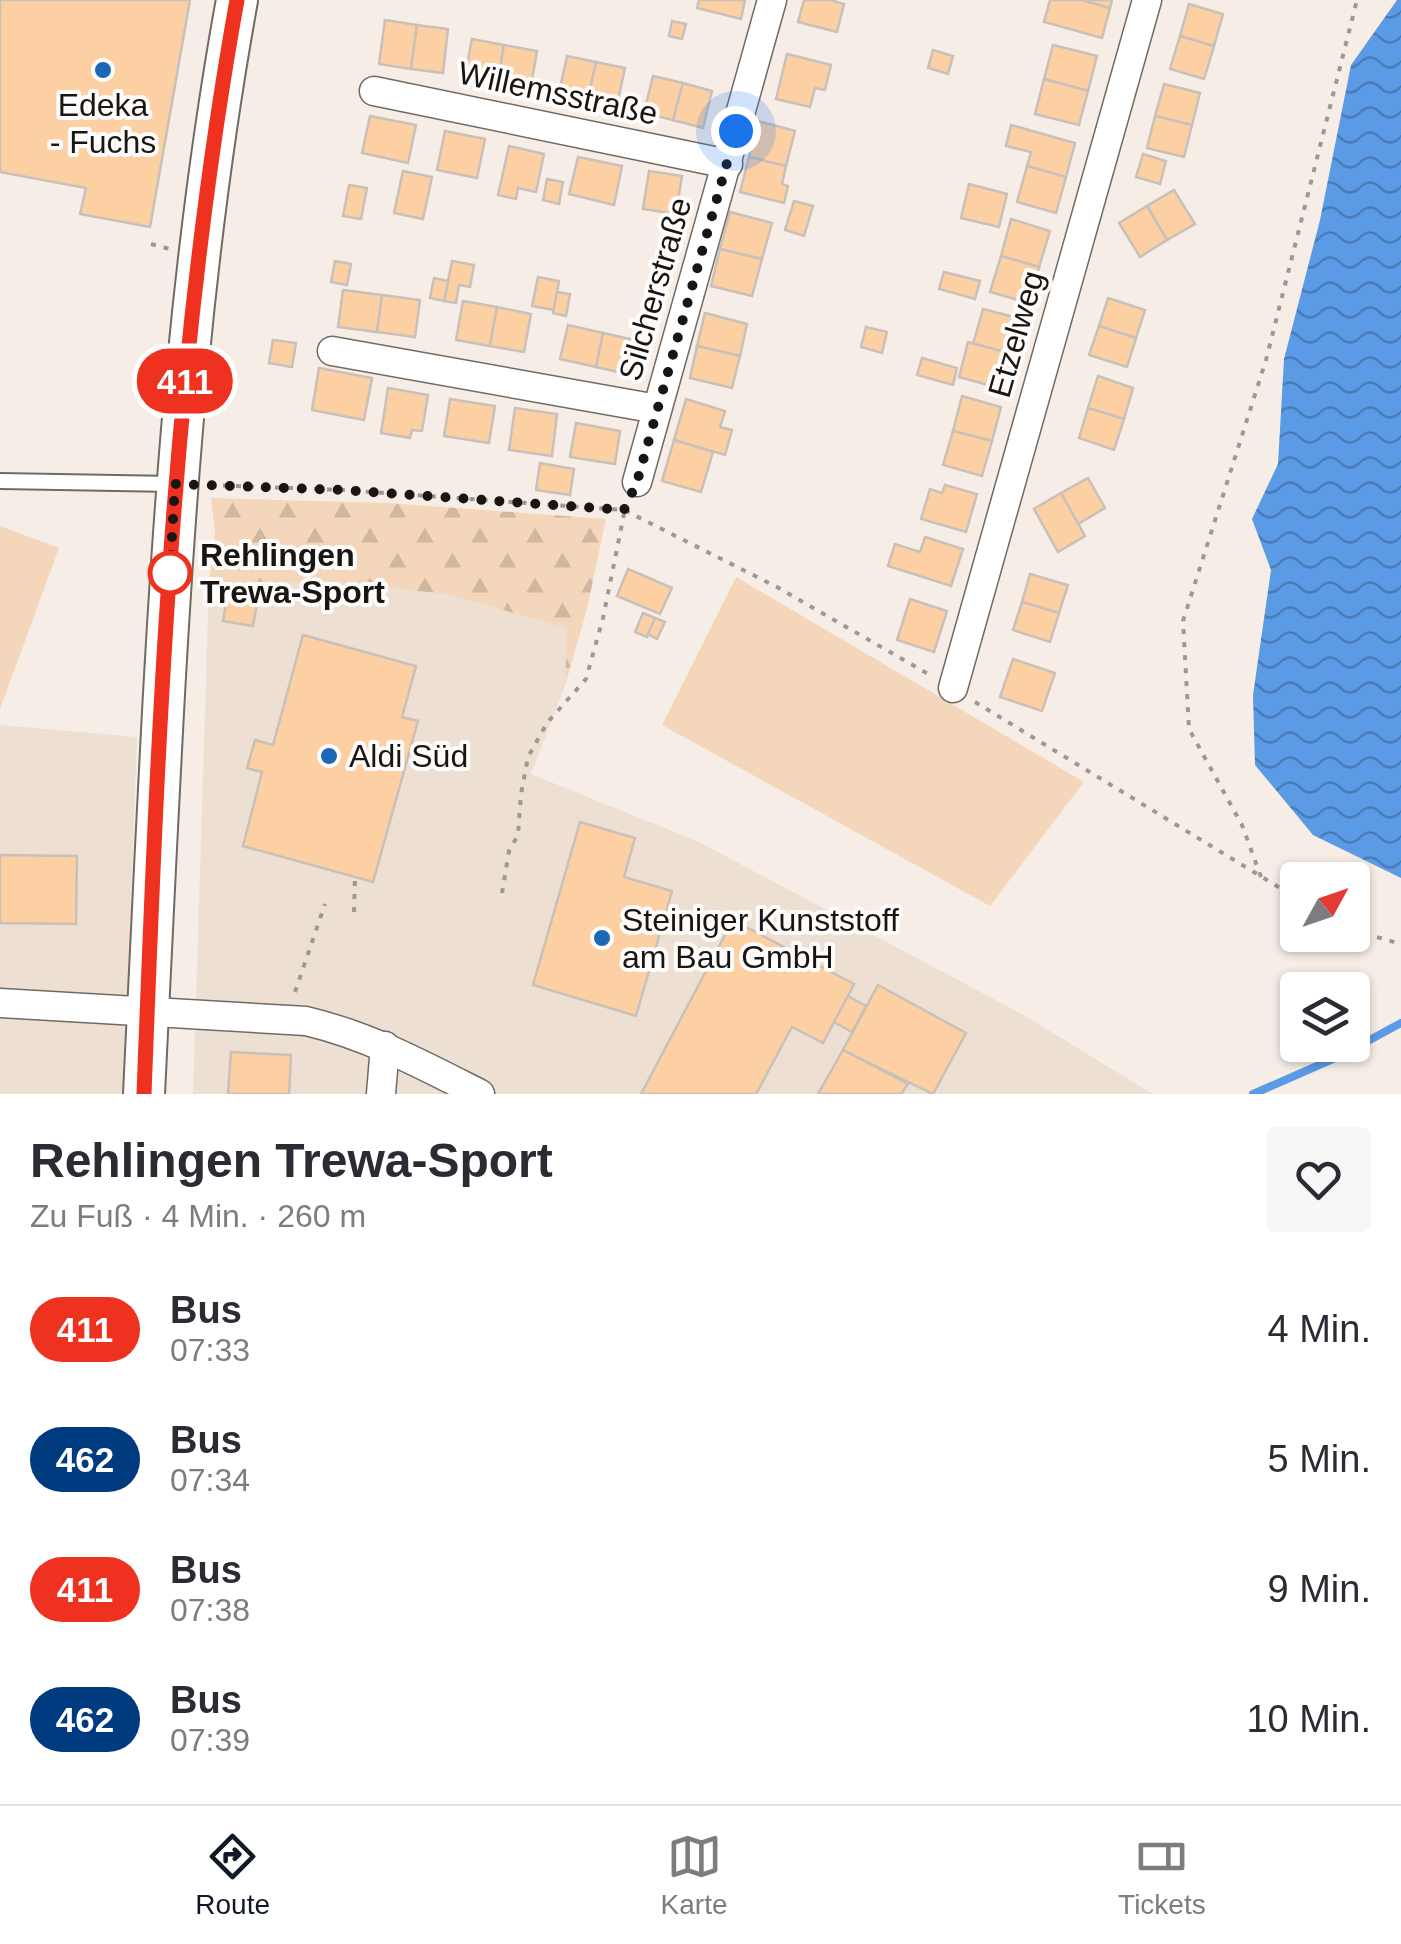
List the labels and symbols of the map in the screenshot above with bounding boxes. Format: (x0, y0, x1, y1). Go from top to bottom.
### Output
street label: Willemsstraße (455, 54, 661, 132)
marker: Edeka - Fuchs (92, 59, 114, 81)
place label: Edeka - Fuchs (50, 87, 156, 160)
your location (711, 106, 761, 156)
street label: Silcherstraße (612, 193, 698, 385)
street label: Etzelweg (981, 267, 1051, 401)
line badge: 411 (128, 348, 242, 414)
place label: Rehlingen Trewa-Sport (200, 537, 385, 610)
marker: Rehlingen Trewa-Sport (149, 552, 191, 594)
place label: Aldi Süd (349, 738, 468, 774)
marker: Aldi Süd (318, 745, 340, 767)
north arrow (1280, 862, 1370, 952)
place label: Steiniger Kunststoff am Bau GmbH (622, 902, 899, 975)
marker: Steiniger Kunststoff am Bau GmbH (591, 927, 613, 949)

